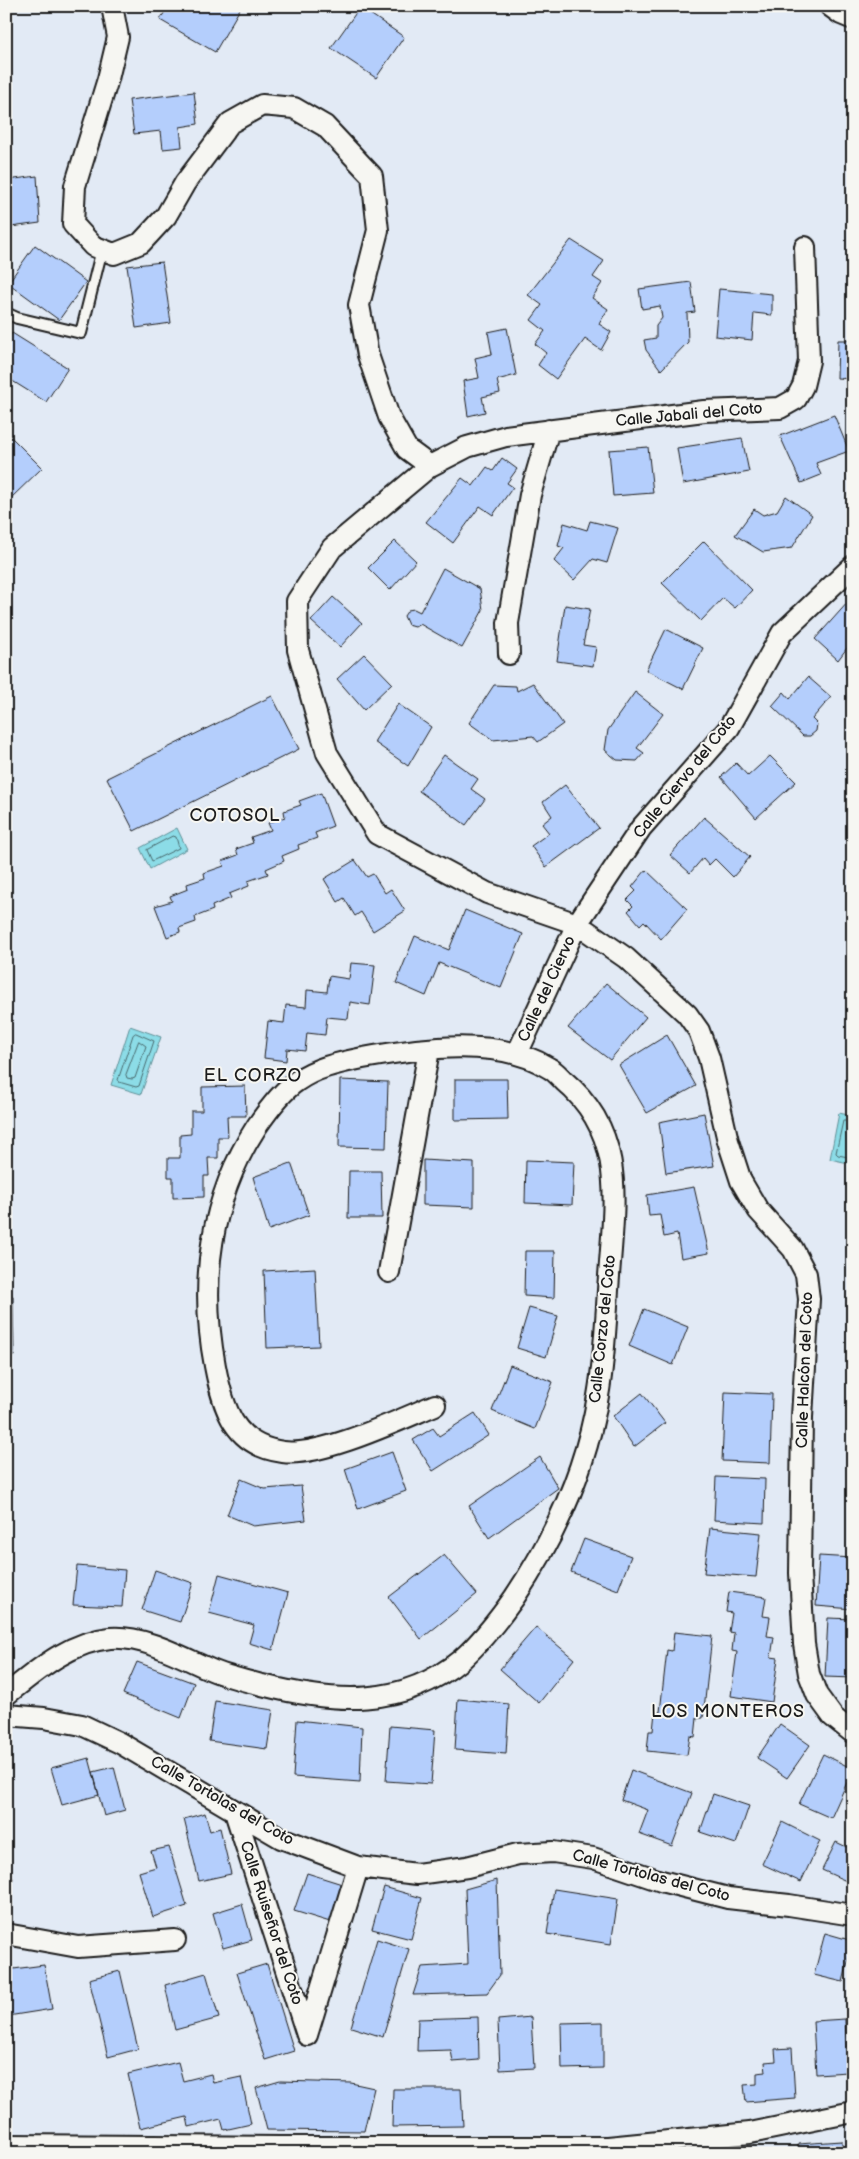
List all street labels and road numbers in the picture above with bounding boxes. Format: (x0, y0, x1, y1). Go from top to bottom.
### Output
street label: Calle Jabali del Coto (615, 399, 763, 431)
street label: Calle Ciervo del Coto (630, 712, 740, 842)
street label: Calle del Ciervo (514, 933, 580, 1045)
street label: Calle Corzo del Coto (586, 1254, 620, 1404)
street label: Calle Halcón del Coto (793, 1291, 817, 1449)
street label: Calle Tortolas del Coto (147, 1752, 297, 1850)
street label: Calle Ruiseñor del Coto (236, 1839, 306, 2007)
street label: Calle Tortolas del Coto (570, 1846, 732, 1906)

